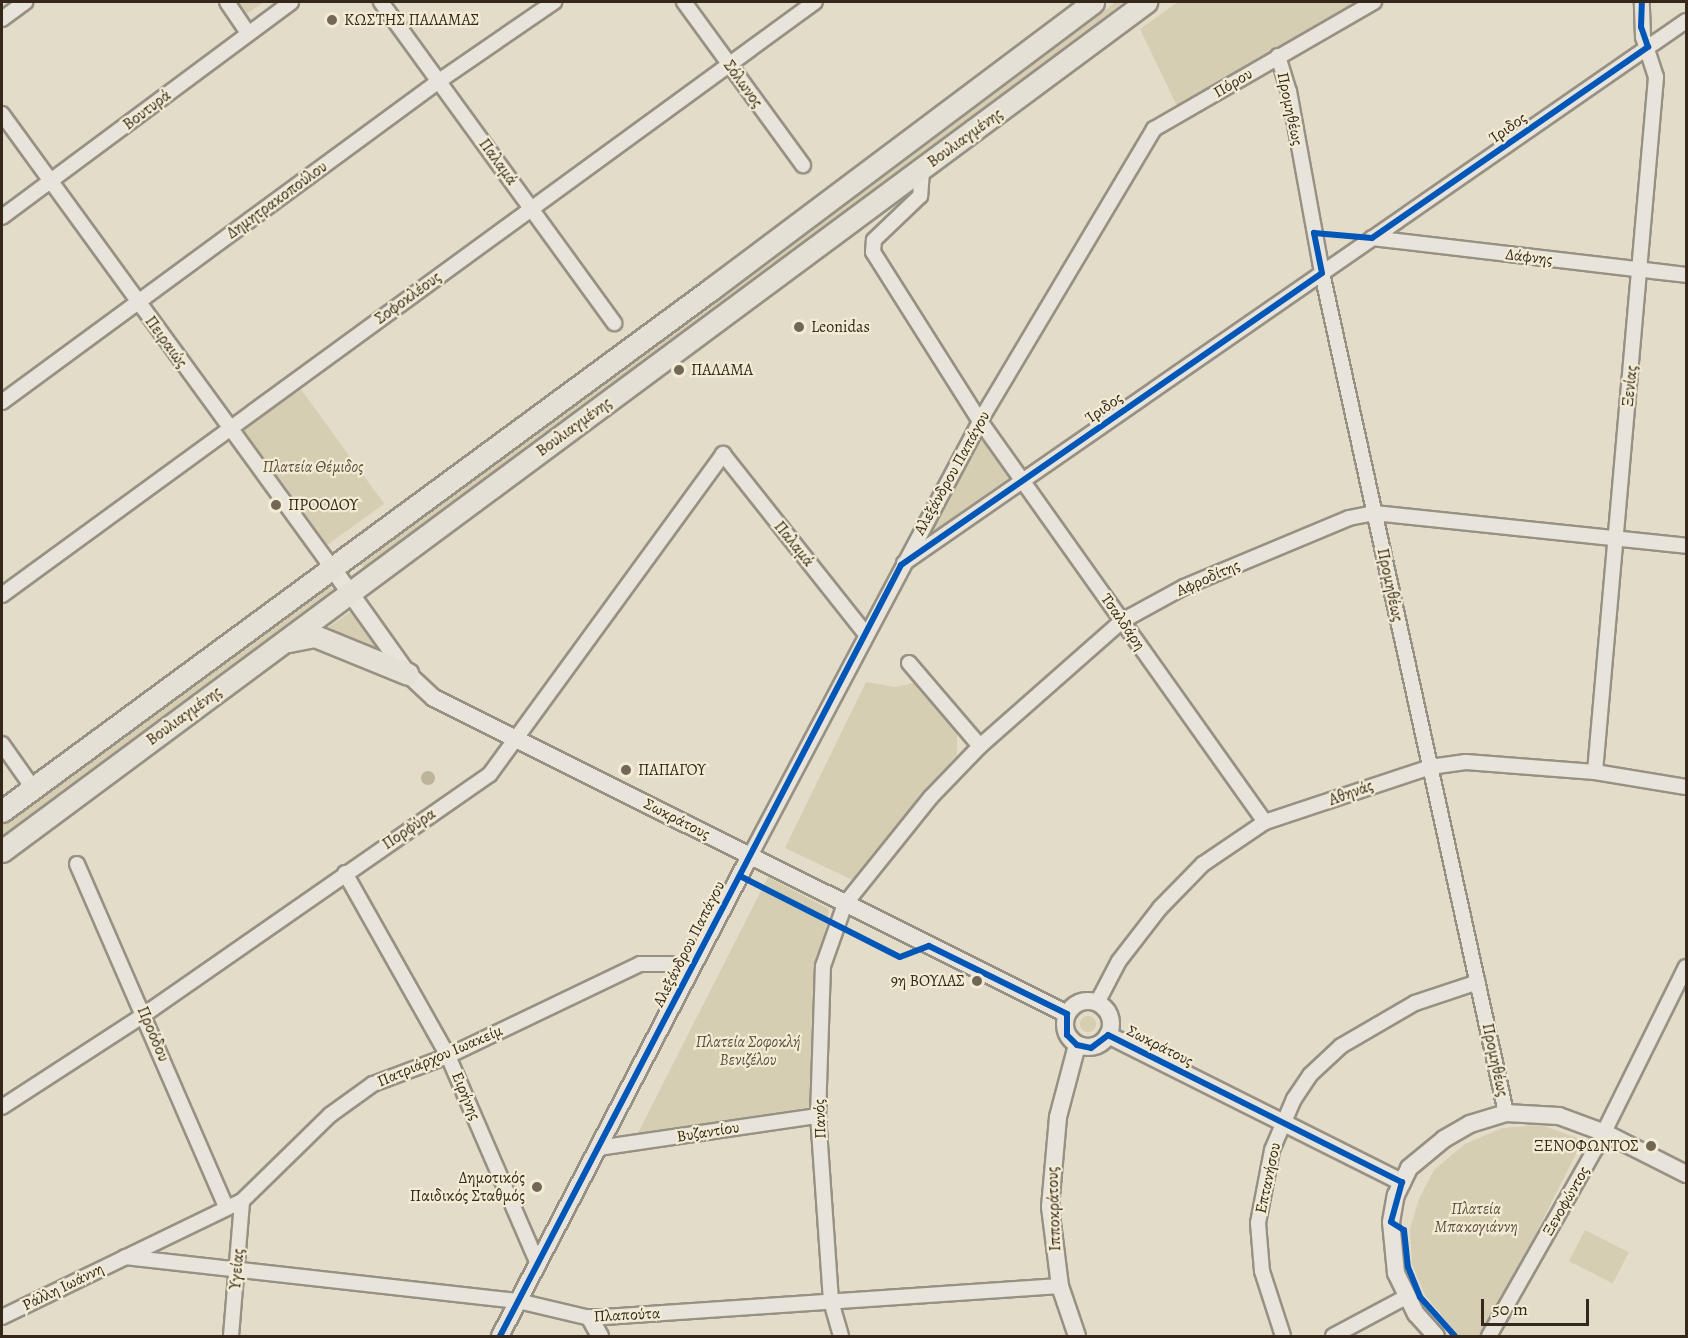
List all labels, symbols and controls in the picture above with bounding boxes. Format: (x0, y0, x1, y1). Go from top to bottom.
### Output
place label: ΚΩΣΤΗΣ ΠΑΛΑΜΑΣ (344, 10, 479, 30)
marker: ΚΩΣΤΗΣ ΠΑΛΑΜΑΣ (325, 13, 339, 27)
street label: Σόλωνος (719, 56, 767, 112)
street label: Πόρου (1210, 64, 1256, 102)
street label: Προμηθέως (1273, 71, 1307, 147)
street label: Βουτυρά (119, 86, 175, 134)
street label: Βουλιαγμένης (924, 104, 1006, 172)
street label: Ίριδος (1486, 108, 1530, 148)
street label: Παλαμά (475, 135, 521, 189)
street label: Δημητρακοπούλου (223, 157, 331, 243)
street label: Δάφνης (1504, 245, 1554, 269)
street label: Σοφοκλέους (371, 268, 445, 328)
street label: Πειραιώς (141, 312, 191, 372)
place label: Leonidas (811, 317, 870, 337)
marker: Leonidas (792, 320, 806, 334)
place label: ΠΑΛΑΜΑ (691, 360, 753, 380)
marker: ΠΑΛΑΜΑ (672, 363, 686, 377)
street label: Ξενίας (1618, 365, 1642, 407)
street label: Ίριδος (1082, 388, 1126, 428)
street label: Βουλιαγμένης (533, 393, 615, 461)
street label: Αλεξάνδρου Παπάγου (910, 408, 994, 538)
park label: Πλατεία Θέμιδος (263, 457, 363, 477)
place label: ΠΡΟΟΔΟΥ (288, 495, 358, 515)
marker: ΠΡΟΟΔΟΥ (269, 498, 283, 512)
street label: Παλαμά (770, 517, 818, 571)
street label: Προμηθέως (1373, 547, 1407, 623)
street label: Αφροδίτης (1173, 556, 1243, 600)
street label: Τσαλδάρη (1097, 590, 1149, 654)
street label: Βουλιαγμένης (143, 682, 225, 750)
place label: ΠΑΠΑΓΟΥ (638, 760, 706, 780)
marker: ΠΑΠΑΓΟΥ (619, 763, 633, 777)
street label: Αθηνάς (1326, 776, 1376, 810)
street label: Σωκράτους (641, 794, 713, 844)
street label: Πορφύρα (379, 804, 439, 854)
street label: Αλεξάνδρου Παπάγου (649, 878, 729, 1010)
place label: 9η ΒΟΥΛΑΣ (891, 971, 965, 991)
marker: 9η ΒΟΥΛΑΣ (970, 974, 984, 988)
street label: Προόδου (133, 1003, 173, 1065)
street label: Πατριάρχου Ιωακείμ (374, 1021, 506, 1091)
street label: Σωκράτους (1124, 1021, 1196, 1071)
street label: Προμηθέως (1478, 1022, 1512, 1098)
park label: Πλατεία Σοφοκλή Βενιζέλου (695, 1032, 801, 1070)
street label: Ειρήνης (447, 1069, 485, 1123)
street label: Πανός (810, 1099, 830, 1139)
street label: Βυζαντίου (675, 1118, 741, 1146)
place label: ΞΕΝΟΦΩΝΤΟΣ (1534, 1136, 1639, 1156)
marker: ΞΕΝΟΦΩΝΤΟΣ (1644, 1139, 1658, 1153)
street label: Επτανήσου (1251, 1141, 1285, 1215)
street label: Ξενοφώντος (1538, 1163, 1594, 1239)
street label: Ιπποκράτους (1043, 1166, 1065, 1252)
place label: Δημοτικός Παιδικός Σταθμός (410, 1168, 525, 1206)
marker: Δημοτικός Παιδικός Σταθμός (530, 1180, 544, 1194)
park label: Πλατεία Μπακογιάννη (1434, 1199, 1518, 1237)
street label: Υγείας (226, 1248, 248, 1290)
street label: Ράλλη Ιωάννη (19, 1259, 107, 1315)
scale bar (1484, 1287, 1592, 1325)
text: 50 m (1492, 1297, 1528, 1321)
street label: Πλαπούτα (593, 1304, 661, 1326)

